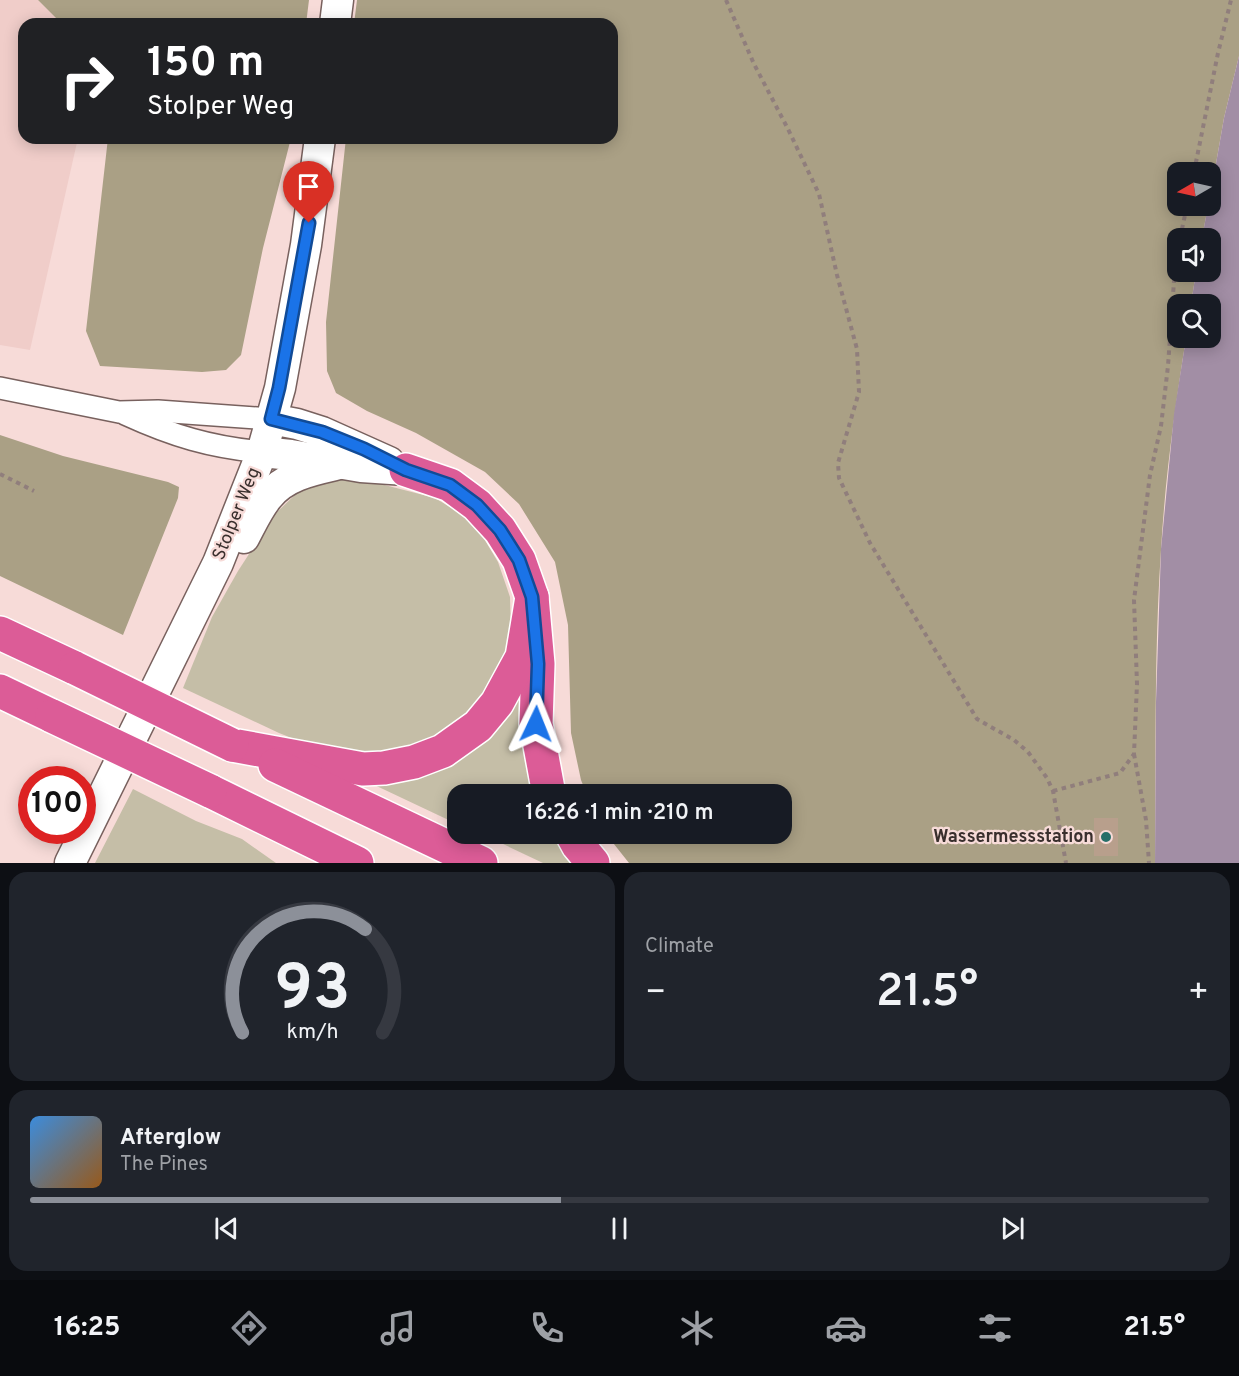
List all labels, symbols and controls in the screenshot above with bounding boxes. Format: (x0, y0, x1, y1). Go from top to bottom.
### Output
text: 150 m (147, 38, 264, 91)
icon: right (48, 42, 126, 120)
text: Stolper Weg (147, 90, 294, 124)
pin (283, 161, 334, 223)
north arrow (1167, 162, 1221, 216)
map controls (1167, 162, 1221, 348)
icon: arrive (292, 170, 325, 203)
button: sound (1167, 228, 1221, 282)
button: search (1167, 294, 1221, 348)
street label: Stolper Weg (208, 464, 266, 564)
position arrow (504, 692, 568, 756)
speed limit sign: 100 (18, 766, 96, 844)
text: 16:26 · 1 min · 210 m (525, 800, 714, 827)
place label: Wassermessstation (933, 826, 1094, 849)
marker: Wassermessstation (1099, 830, 1113, 844)
text: Climate (645, 934, 714, 960)
text: 93 (274, 952, 350, 1031)
text: 21.5° (876, 965, 978, 1022)
text: − (645, 973, 666, 1015)
text: + (1188, 973, 1209, 1015)
text: km/h (286, 1020, 338, 1047)
text: Afterglow (120, 1125, 221, 1152)
text: The Pines (120, 1152, 208, 1178)
icon: previous (210, 1212, 243, 1245)
icon: pause (603, 1212, 636, 1245)
icon: next (996, 1212, 1029, 1245)
icon: directions (228, 1307, 270, 1349)
icon: music (377, 1307, 419, 1349)
icon: phone (526, 1307, 568, 1349)
icon: climate (676, 1307, 718, 1349)
icon: car (825, 1307, 867, 1349)
icon: filters (974, 1307, 1016, 1349)
text: 16:25 (54, 1311, 121, 1345)
text: 21.5° (1124, 1311, 1185, 1345)

